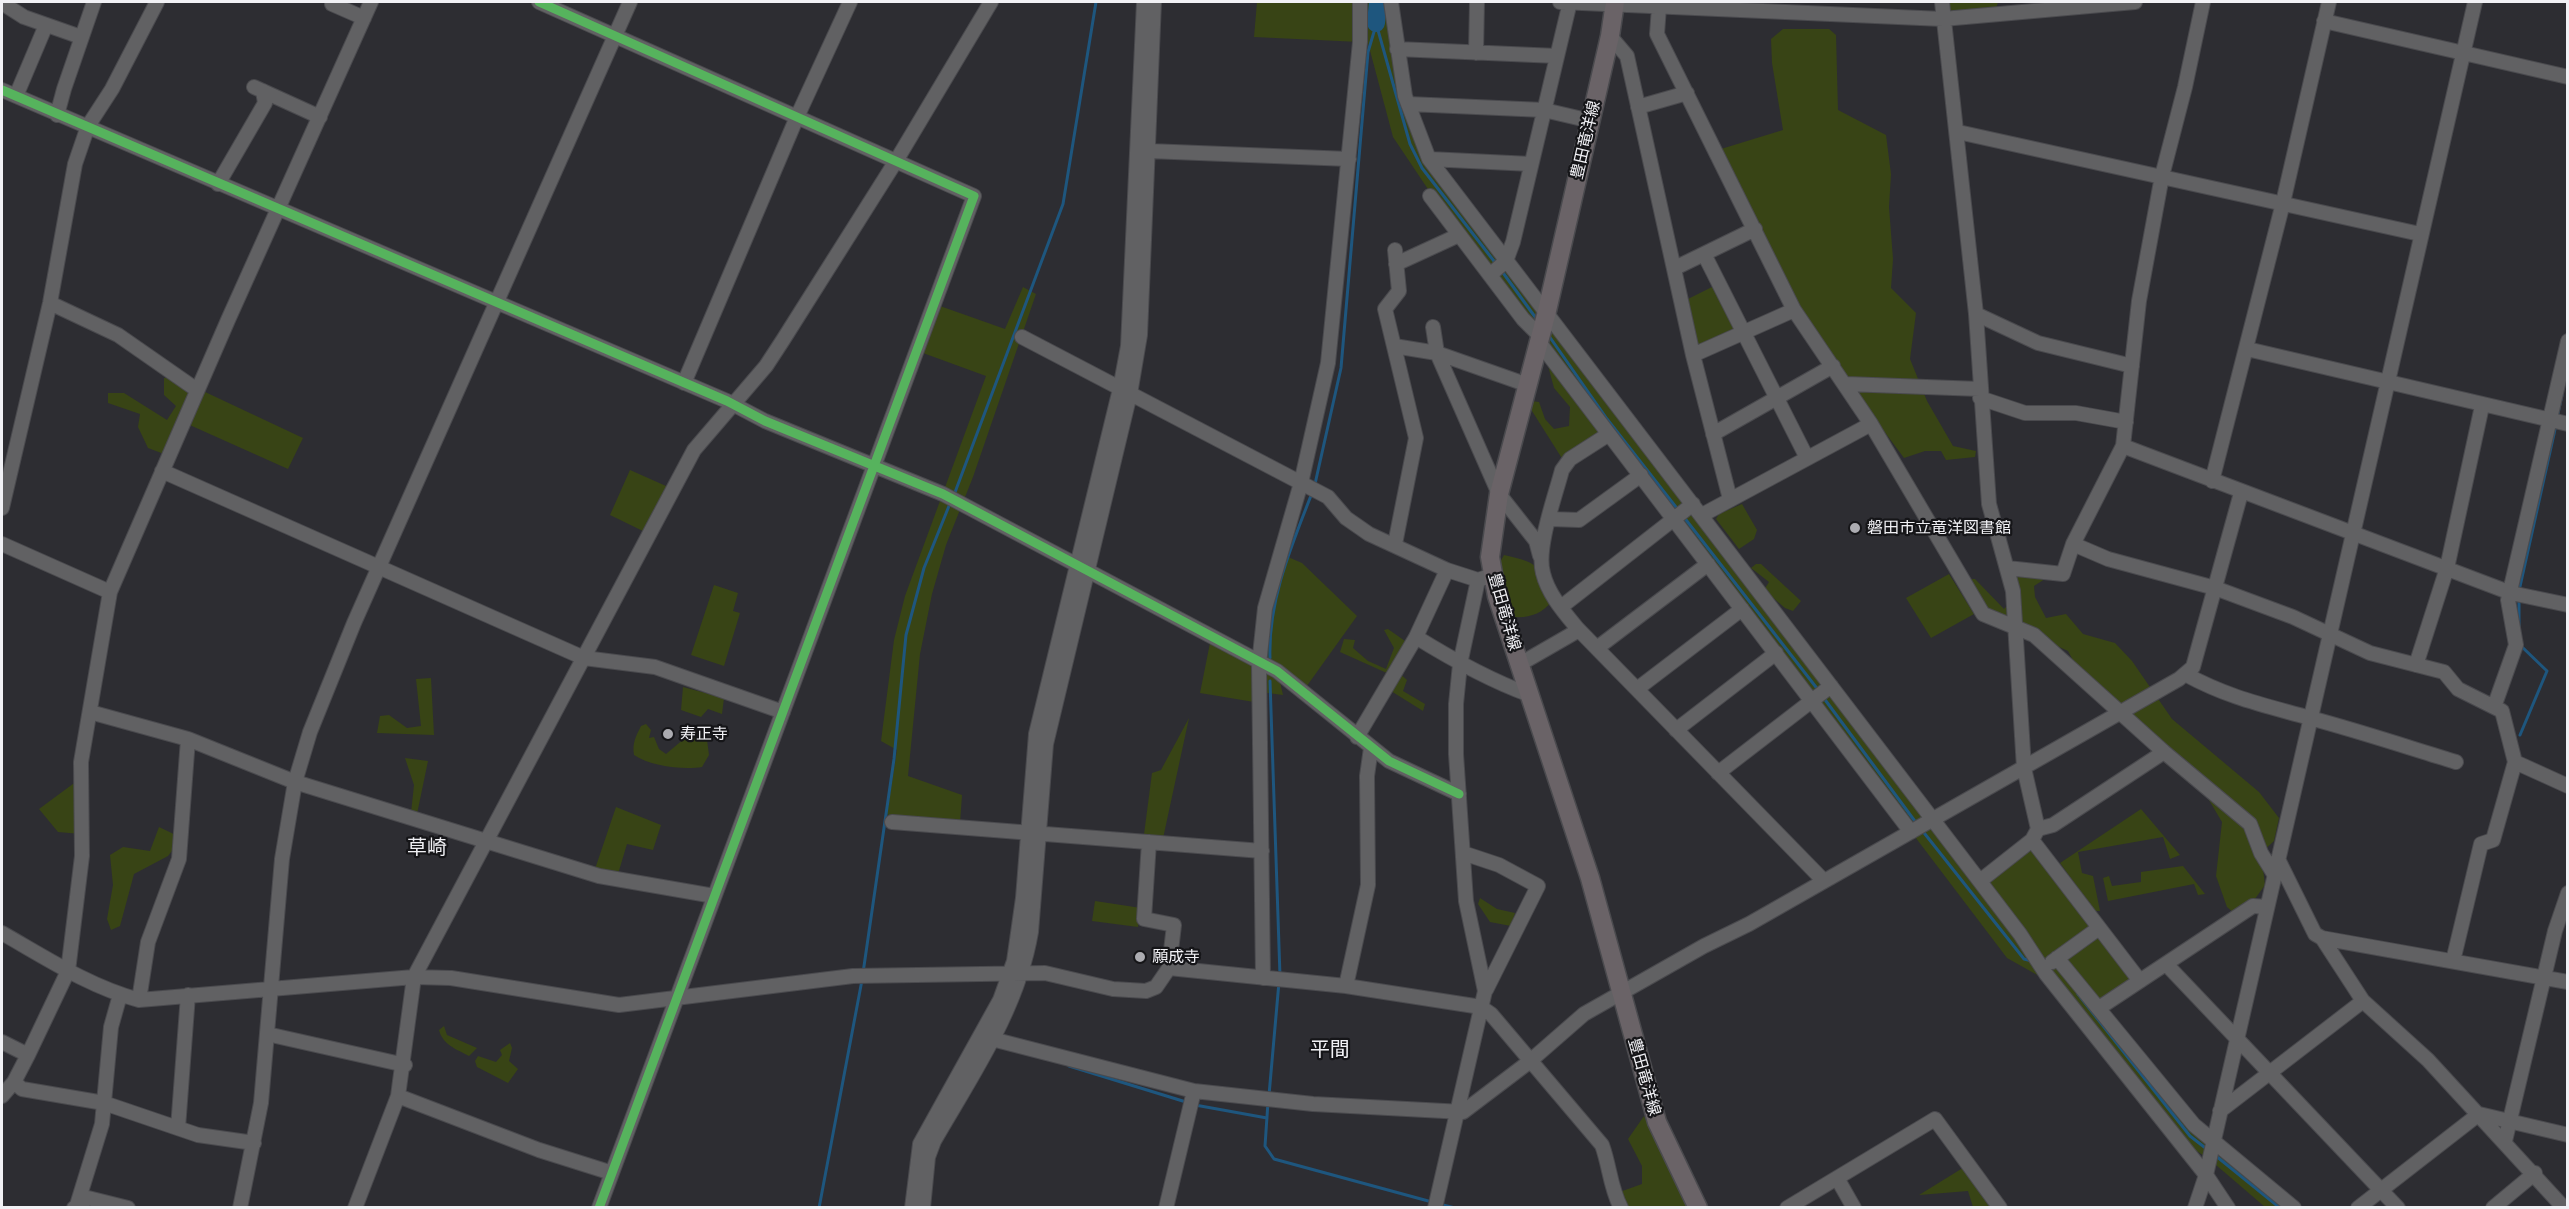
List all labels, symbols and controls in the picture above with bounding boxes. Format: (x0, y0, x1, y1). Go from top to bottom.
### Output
street label: 豊田竜洋線 (1568, 99, 1604, 181)
place label: 磐田市立竜洋図書館 (1867, 518, 2011, 538)
marker: 磐田市立竜洋図書館 (1848, 521, 1862, 535)
street label: 豊田竜洋線 (1484, 571, 1524, 653)
place label: 寿正寺 (680, 724, 728, 744)
marker: 寿正寺 (661, 727, 675, 741)
district label: 草崎 (407, 836, 447, 860)
place label: 願成寺 (1152, 947, 1200, 967)
marker: 願成寺 (1133, 950, 1147, 964)
street label: 豊田竜洋線 (1624, 1036, 1664, 1118)
district label: 平間 (1310, 1038, 1350, 1062)

